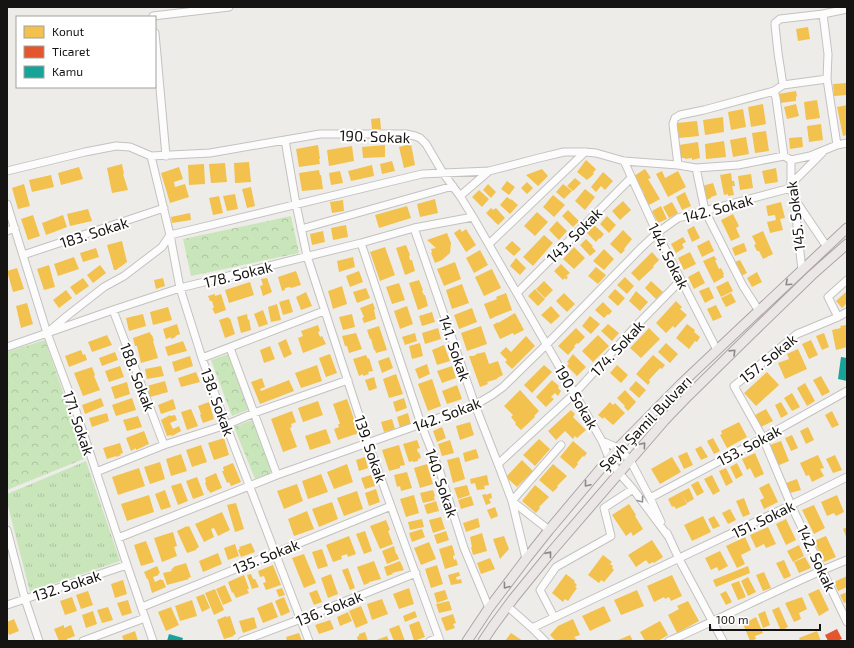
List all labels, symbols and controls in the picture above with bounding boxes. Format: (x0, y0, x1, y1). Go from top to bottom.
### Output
legend (16, 16, 156, 88)
text: Konut (52, 24, 85, 38)
text: Ticaret (52, 44, 91, 58)
text: Kamu (52, 64, 83, 78)
street label: 190. Sokak (339, 126, 411, 146)
street label: 145. Sokak (782, 180, 808, 252)
street label: 142. Sokak (681, 190, 755, 226)
street label: 143. Sokak (543, 203, 606, 266)
street label: 183. Sokak (58, 212, 131, 251)
street label: 144. Sokak (645, 220, 693, 292)
street label: 178. Sokak (202, 257, 274, 291)
one-way arrow (785, 279, 793, 286)
street label: 141. Sokak (435, 313, 475, 384)
street label: 174. Sokak (587, 316, 648, 380)
street label: 157. Sokak (736, 329, 800, 386)
street label: 188. Sokak (117, 340, 159, 414)
one-way arrow (728, 349, 736, 357)
street label: 190. Sokak (551, 362, 603, 432)
street label: 138. Sokak (197, 366, 239, 439)
street label: Şeyh Şamil Bulvarı (595, 372, 696, 475)
street label: 171. Sokak (60, 388, 99, 458)
street label: 142. Sokak (411, 393, 484, 435)
street label: 139. Sokak (351, 413, 391, 485)
street label: 153. Sokak (714, 421, 784, 469)
one-way arrow (639, 443, 646, 450)
street label: 140. Sokak (422, 446, 462, 520)
one-way arrow (585, 480, 592, 487)
one-way arrow (636, 496, 643, 503)
street label: 151. Sokak (729, 496, 797, 542)
street label: 142. Sokak (794, 522, 840, 594)
street label: 135. Sokak (230, 534, 302, 577)
one-way arrow (545, 552, 552, 559)
street label: 132. Sokak (31, 566, 103, 604)
one-way arrow (504, 581, 511, 588)
street label: 136. Sokak (293, 586, 365, 629)
scale bar (710, 606, 820, 632)
text: 100 m (716, 612, 748, 626)

